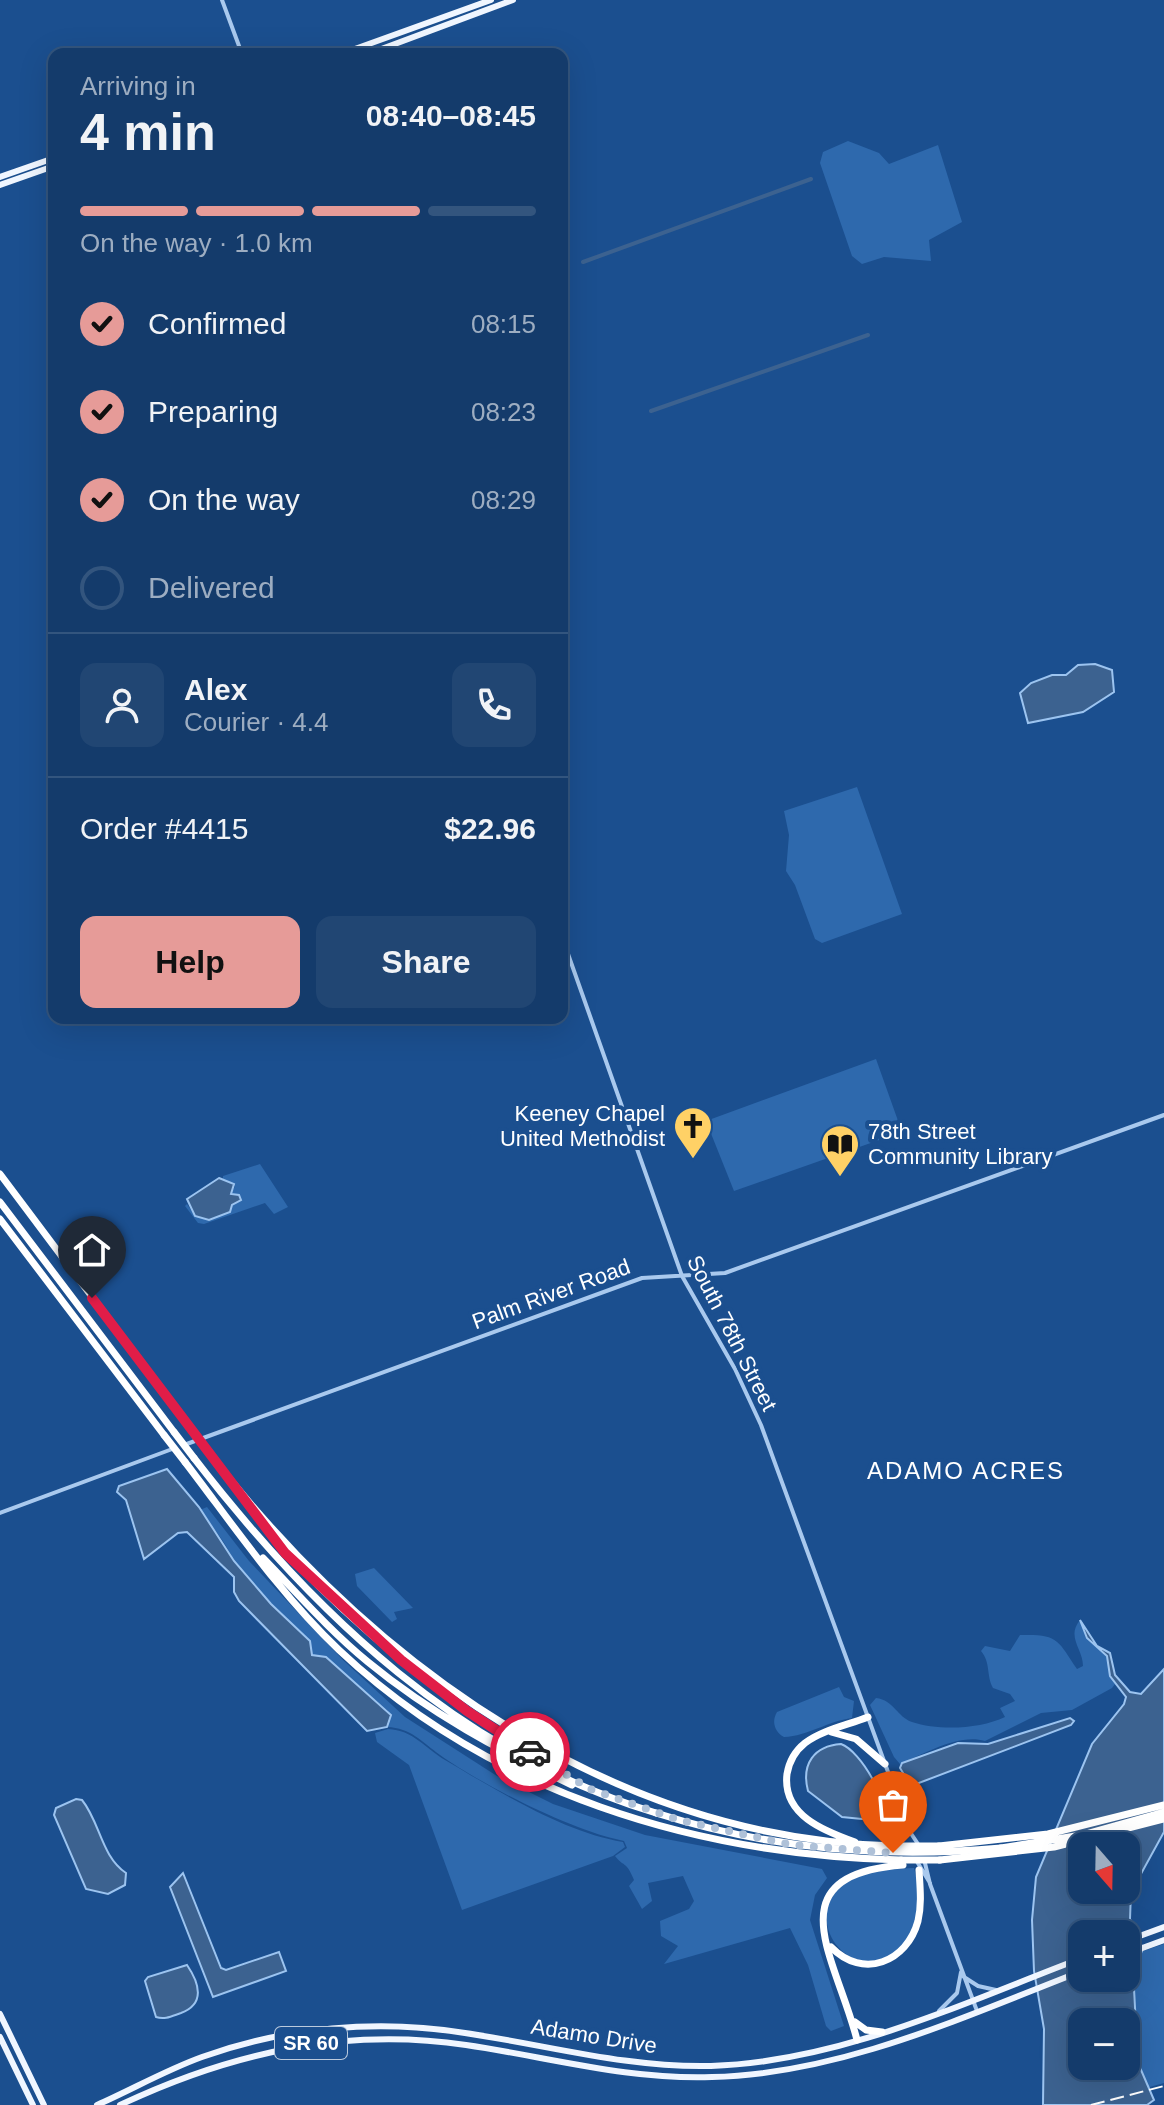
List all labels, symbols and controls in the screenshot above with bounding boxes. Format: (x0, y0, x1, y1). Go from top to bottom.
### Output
text: Arriving in (80, 71, 196, 101)
text: 08:40–08:45 (366, 99, 536, 132)
text: 4 min (80, 103, 216, 161)
text: On the way · 1.0 km (80, 228, 313, 258)
icon: check (80, 302, 124, 346)
text: Confirmed (148, 307, 286, 340)
text: 08:15 (471, 309, 536, 339)
icon: check (80, 390, 124, 434)
text: Preparing (148, 395, 278, 428)
text: 08:23 (471, 397, 536, 427)
icon: check (80, 478, 124, 522)
text: On the way (148, 483, 300, 516)
text: 08:29 (471, 485, 536, 515)
text: Delivered (148, 571, 275, 604)
button: person (80, 663, 164, 747)
button: phone (452, 663, 536, 747)
text: Alex (184, 673, 247, 706)
text: Courier · 4.4 (184, 707, 329, 737)
text: Order #4415 (80, 812, 248, 845)
text: $22.96 (444, 812, 536, 845)
button: Help (80, 916, 300, 1008)
button: Share (316, 916, 536, 1008)
place label: Keeney Chapel United Methodist (500, 1101, 665, 1151)
church icon: Keeney Chapel United Methodist (672, 1105, 714, 1160)
place label: 78th Street Community Library (868, 1119, 1053, 1169)
library icon: 78th Street Community Library (819, 1123, 861, 1178)
pin (58, 1216, 126, 1298)
icon: home (70, 1228, 114, 1272)
street label: South 78th Street (682, 1251, 782, 1415)
street label: Palm River Road (469, 1254, 633, 1334)
district label: ADAMO ACRES (867, 1457, 1065, 1484)
courier (490, 1712, 570, 1792)
icon: car (508, 1730, 552, 1774)
pin (859, 1771, 927, 1853)
icon: bag (871, 1783, 915, 1827)
north arrow (1068, 1832, 1140, 1904)
map controls (1068, 1832, 1140, 2080)
button: + (1068, 1920, 1140, 1992)
button: − (1068, 2008, 1140, 2080)
street label: Adamo Drive (529, 2014, 659, 2058)
road number: SR 60 (275, 2027, 347, 2059)

